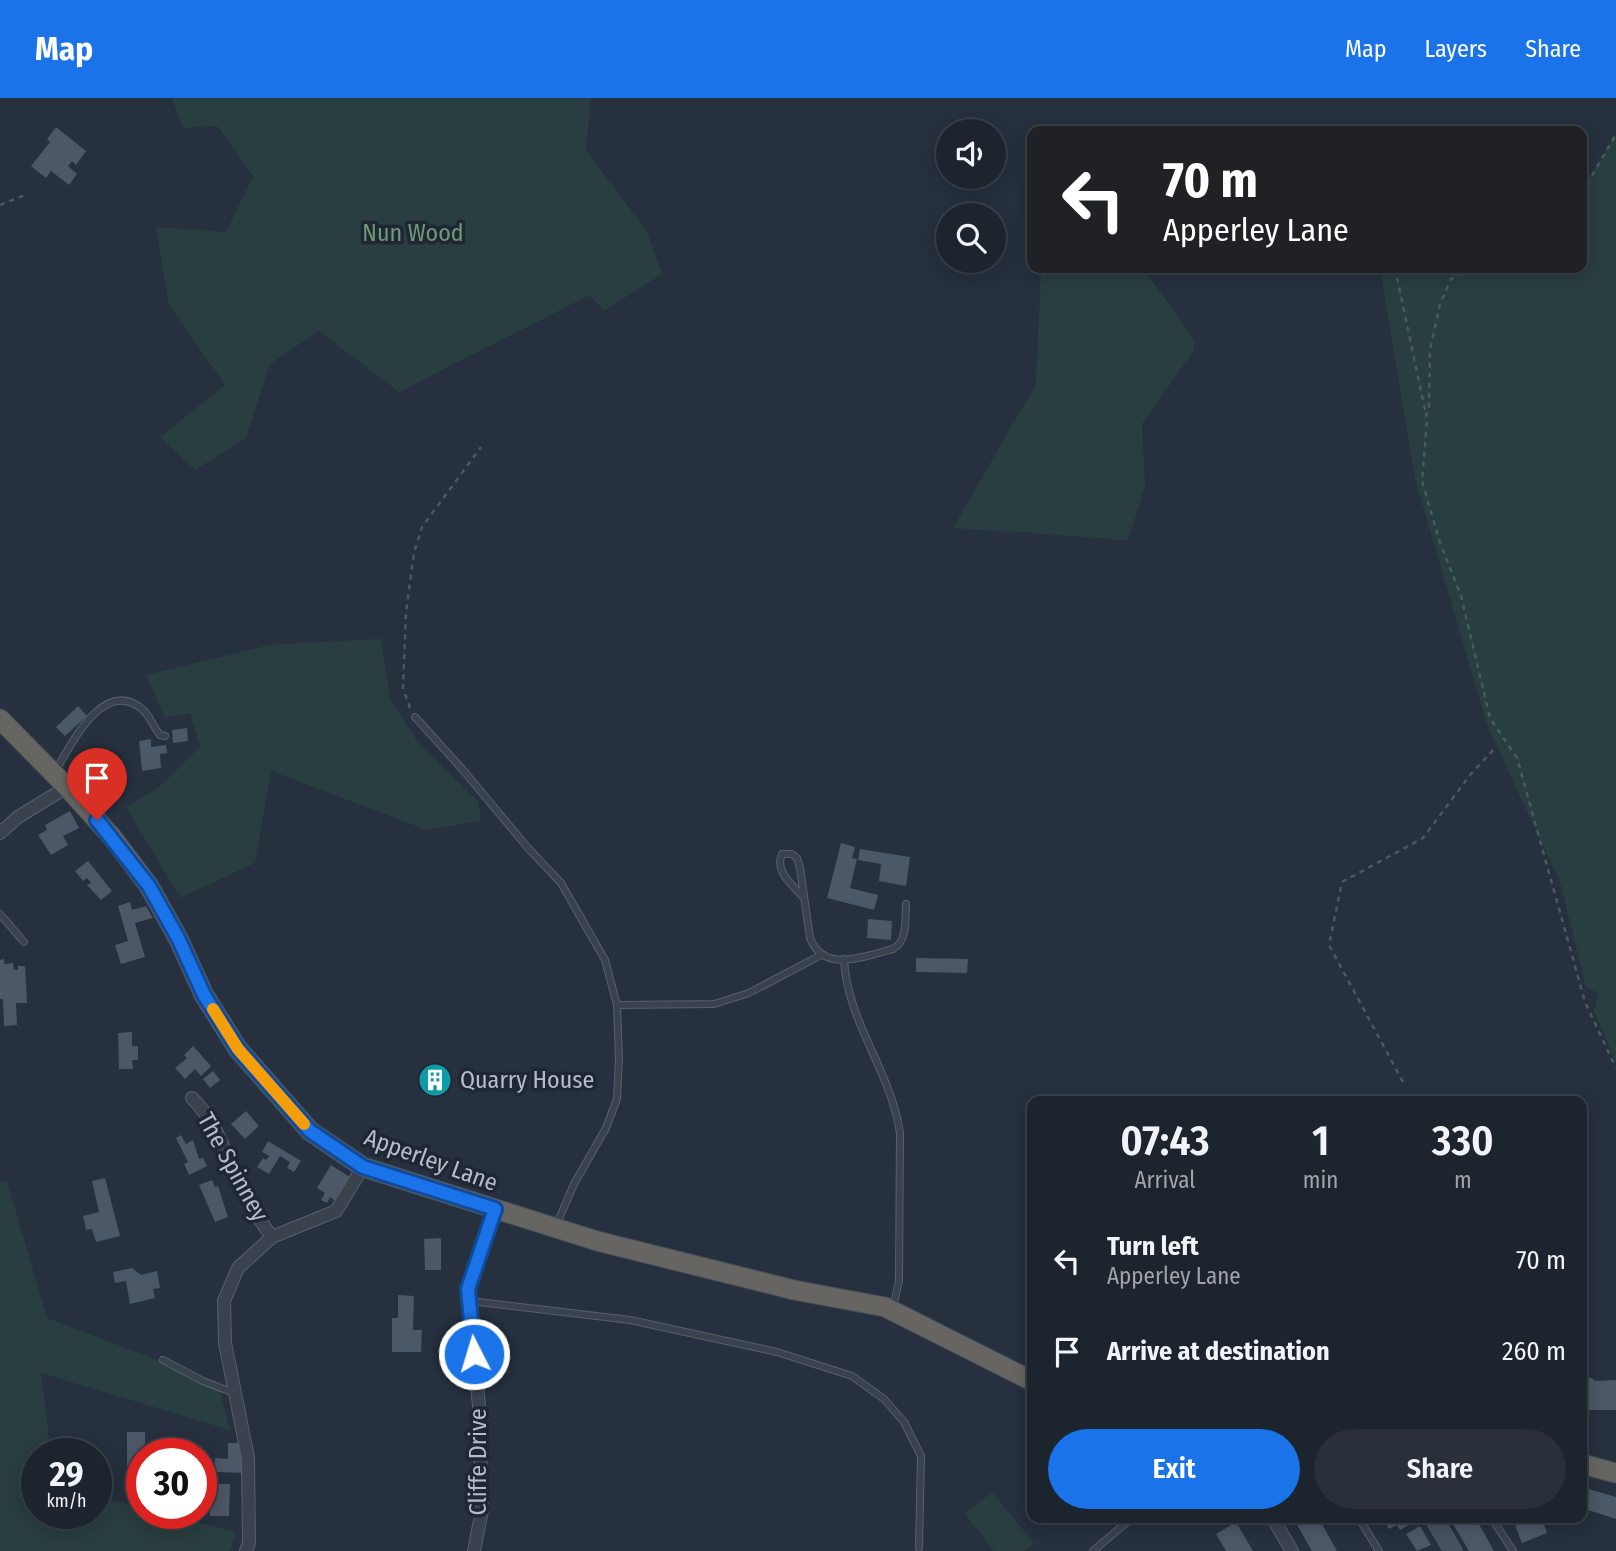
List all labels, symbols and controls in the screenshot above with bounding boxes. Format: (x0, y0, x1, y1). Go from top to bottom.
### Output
text: Map (35, 29, 93, 69)
text: Map (1345, 35, 1387, 63)
text: Layers (1425, 35, 1487, 63)
text: Share (1525, 35, 1581, 63)
map controls (936, 119, 1006, 273)
button: sound (936, 119, 1006, 189)
text: 70 m (1163, 151, 1258, 210)
icon: left (1048, 154, 1139, 245)
button: search (936, 203, 1006, 273)
text: Apperley Lane (1163, 211, 1349, 249)
park label: Nun Wood (362, 219, 464, 247)
pin (67, 748, 127, 820)
icon: arrive (78, 759, 116, 797)
building icon: Quarry House (416, 1061, 454, 1099)
place label: Quarry House (460, 1066, 594, 1094)
street label: The Spinney (192, 1108, 274, 1226)
text: 07:43 (1120, 1116, 1210, 1166)
text: 1 (1312, 1116, 1329, 1166)
text: 330 (1432, 1116, 1494, 1166)
street label: Apperley Lane (361, 1123, 501, 1197)
text: Arrival (1134, 1166, 1195, 1194)
text: min (1303, 1166, 1338, 1194)
text: m (1454, 1166, 1472, 1194)
text: Turn left (1107, 1231, 1199, 1262)
icon: left (1048, 1242, 1086, 1280)
text: 70 m (1516, 1245, 1566, 1276)
text: Apperley Lane (1107, 1262, 1241, 1290)
position arrow (437, 1317, 511, 1391)
icon: arrive (1048, 1333, 1086, 1371)
text: Arrive at destination (1107, 1336, 1330, 1367)
text: 260 m (1502, 1336, 1566, 1367)
street label: Cliffe Drive (464, 1408, 492, 1516)
button: Exit (1048, 1429, 1300, 1509)
button: Share (1314, 1429, 1566, 1509)
speed limit sign: 30 (126, 1438, 217, 1529)
text: 29 (49, 1453, 84, 1495)
text: km/h (46, 1490, 87, 1512)

